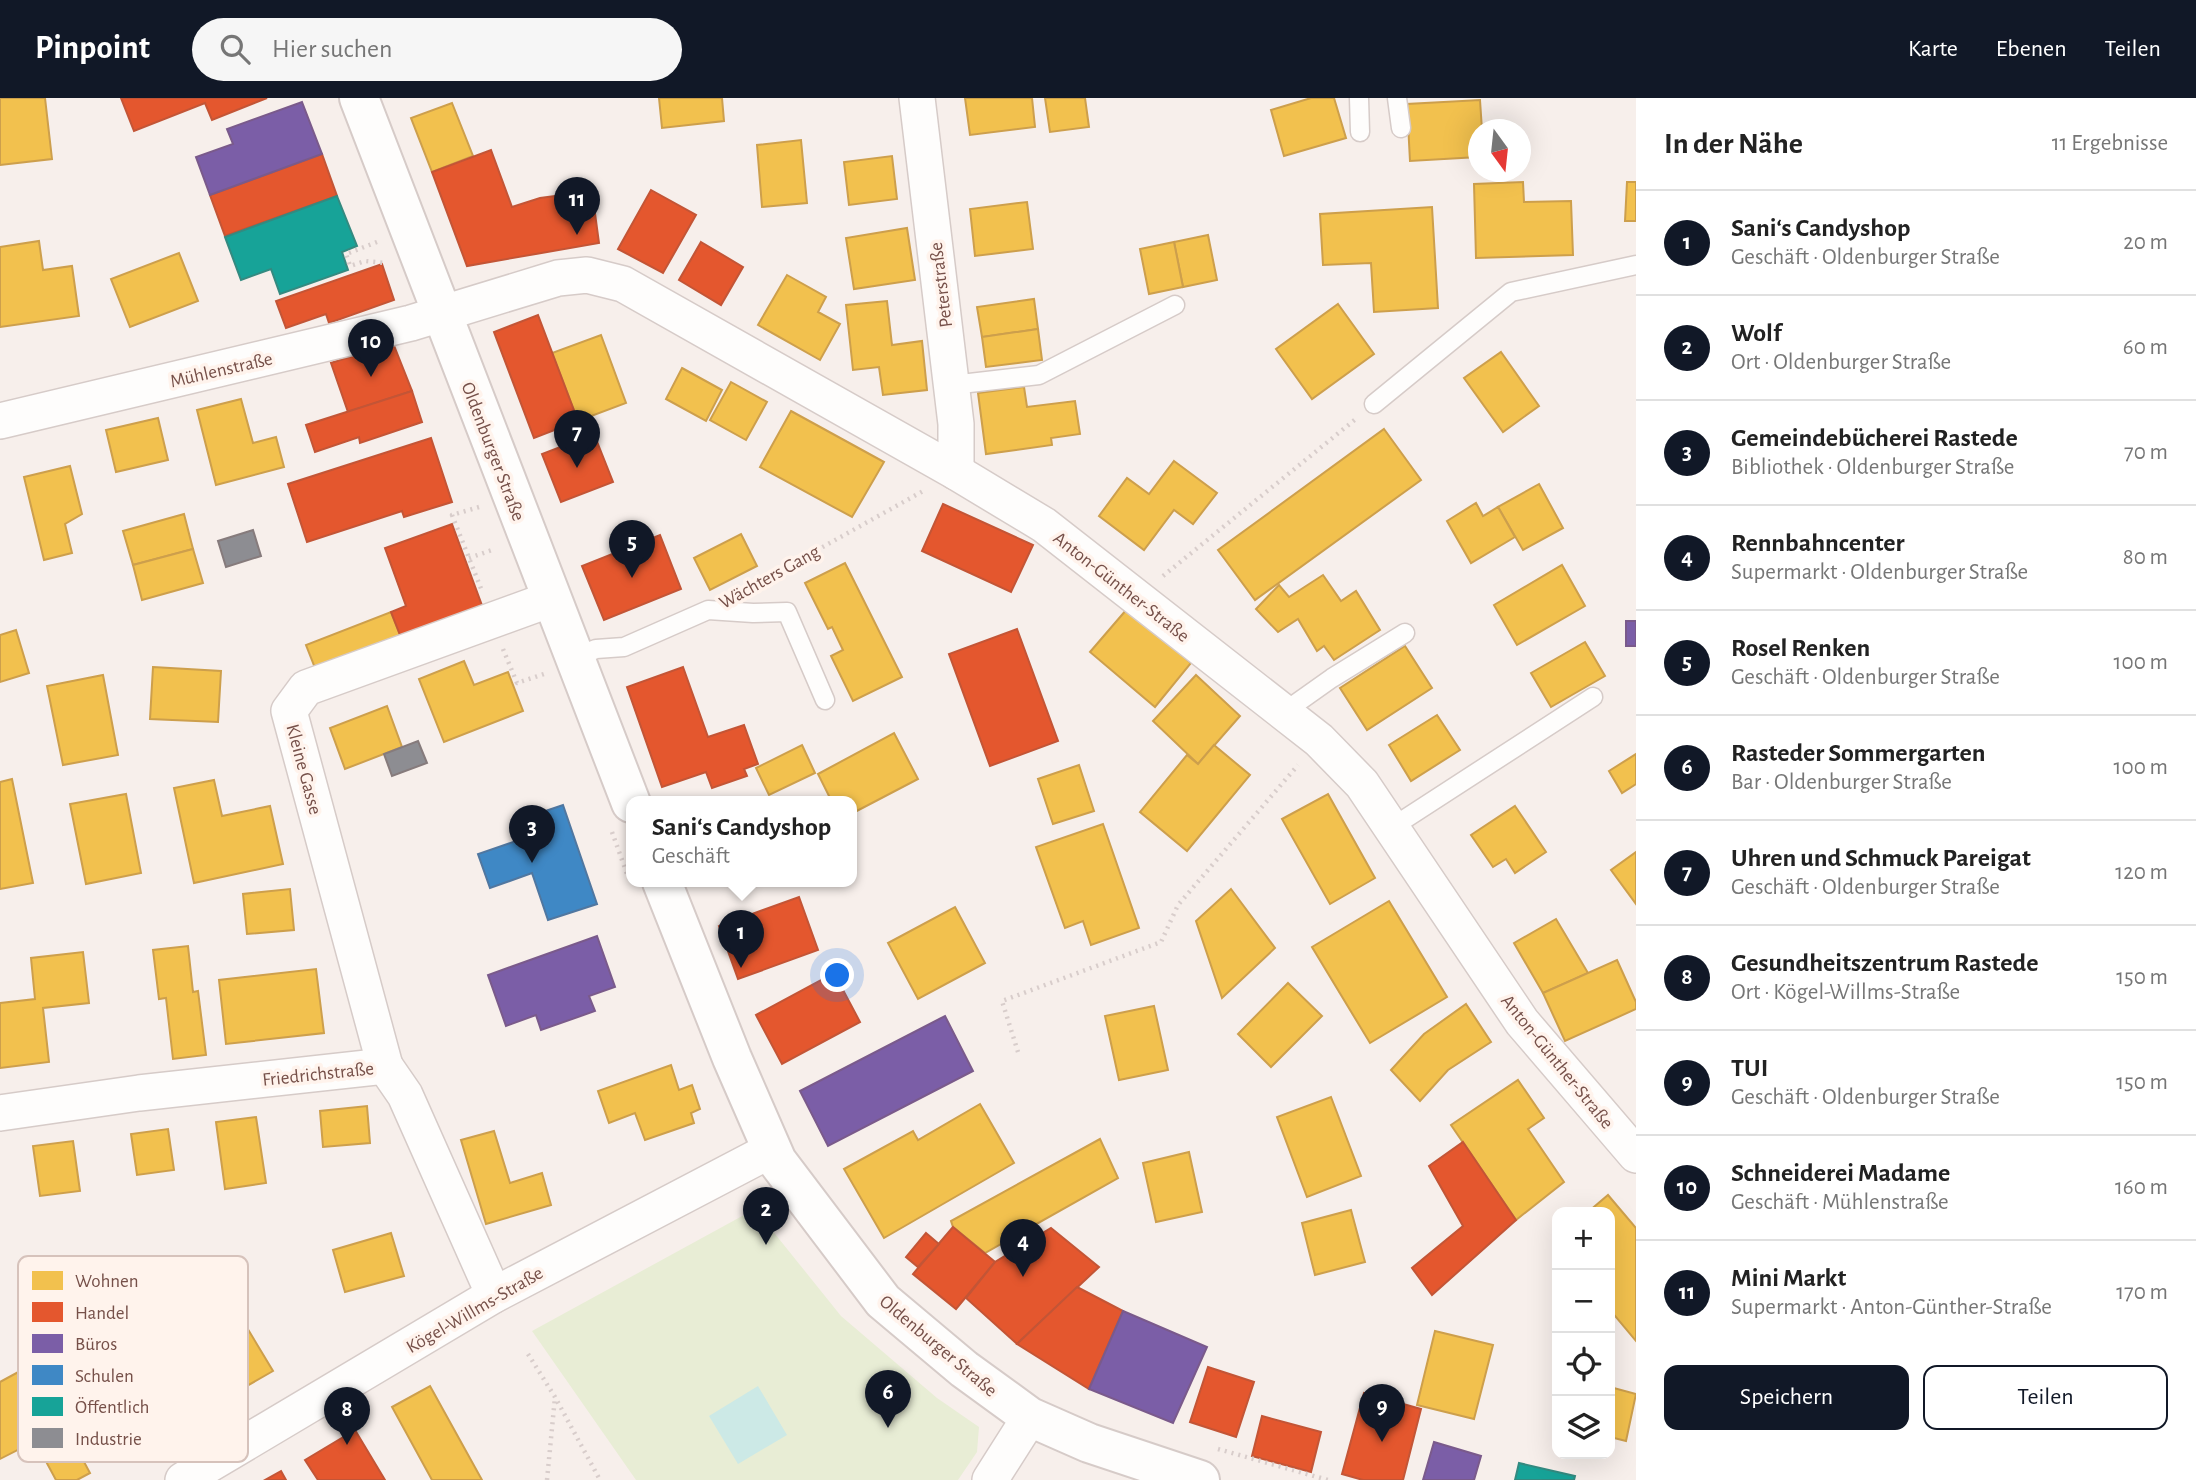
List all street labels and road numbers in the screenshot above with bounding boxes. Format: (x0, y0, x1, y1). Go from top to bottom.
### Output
street label: Peterstraße (927, 241, 956, 328)
street label: Mühlenstraße (168, 349, 274, 391)
street label: Oldenburger Straße (457, 380, 528, 524)
street label: Anton-Günther-Straße (1050, 528, 1193, 646)
street label: Wächters Gang (716, 542, 824, 613)
street label: Kleine Gasse (282, 722, 325, 817)
street label: Anton-Günther-Straße (1497, 991, 1617, 1133)
street label: Friedrichstraße (262, 1059, 375, 1090)
street label: Kögel-Willms-Straße (403, 1263, 546, 1357)
street label: Oldenburger Straße (876, 1292, 1000, 1401)

